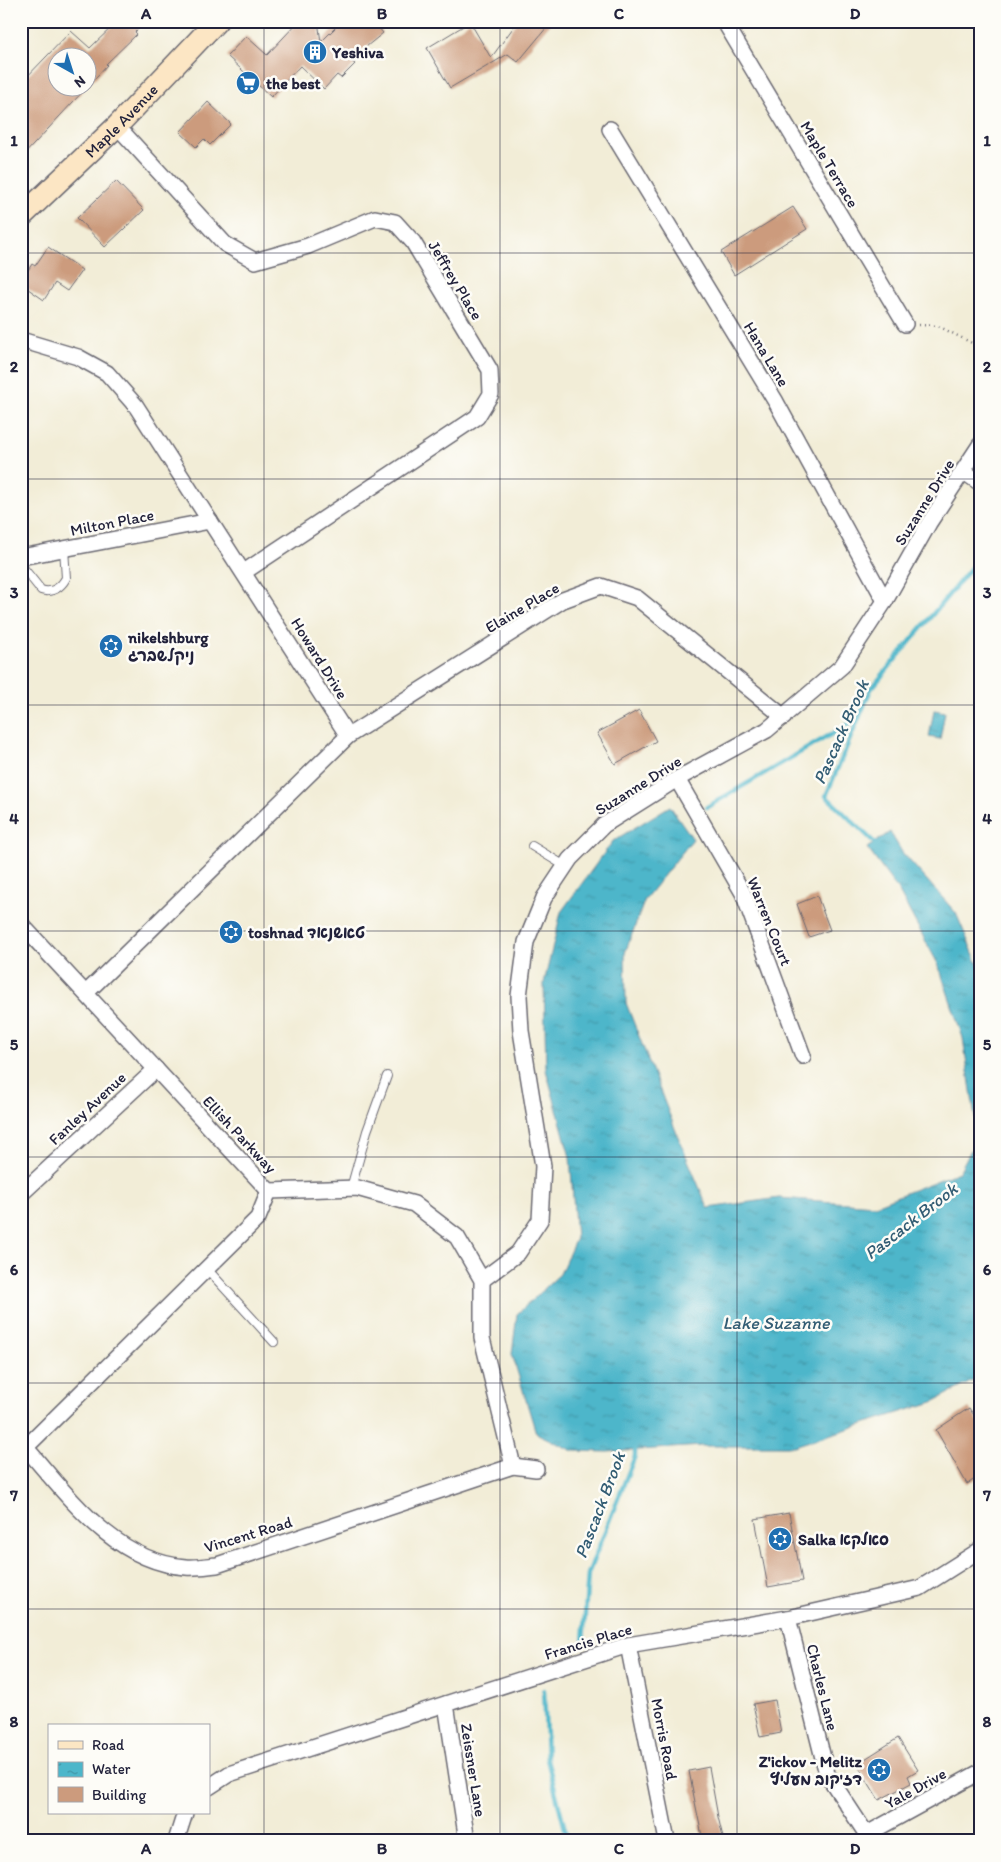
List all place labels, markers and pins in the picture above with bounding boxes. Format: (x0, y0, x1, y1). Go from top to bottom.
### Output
building icon: Yeshiva (302, 39, 328, 65)
place label: Yeshiva (331, 43, 385, 62)
supermarket icon: the best (235, 70, 261, 96)
place label: the best (266, 74, 321, 93)
place label: nikelshburg ניקלשברג (127, 628, 209, 666)
synagogue icon: nikelshburg ניקלשברג (98, 633, 124, 659)
synagogue icon: toshnad טאשנאד (218, 919, 244, 945)
place label: toshnad טאשנאד (248, 923, 365, 942)
synagogue icon: Salka סאלקא (767, 1526, 793, 1552)
place label: Salka סאלקא (798, 1530, 889, 1550)
place label: Z'ickov - Melitz דז'קוב מעליץ (759, 1752, 863, 1789)
synagogue icon: Z'ickov - Melitz דז'קוב מעליץ (866, 1757, 892, 1783)

